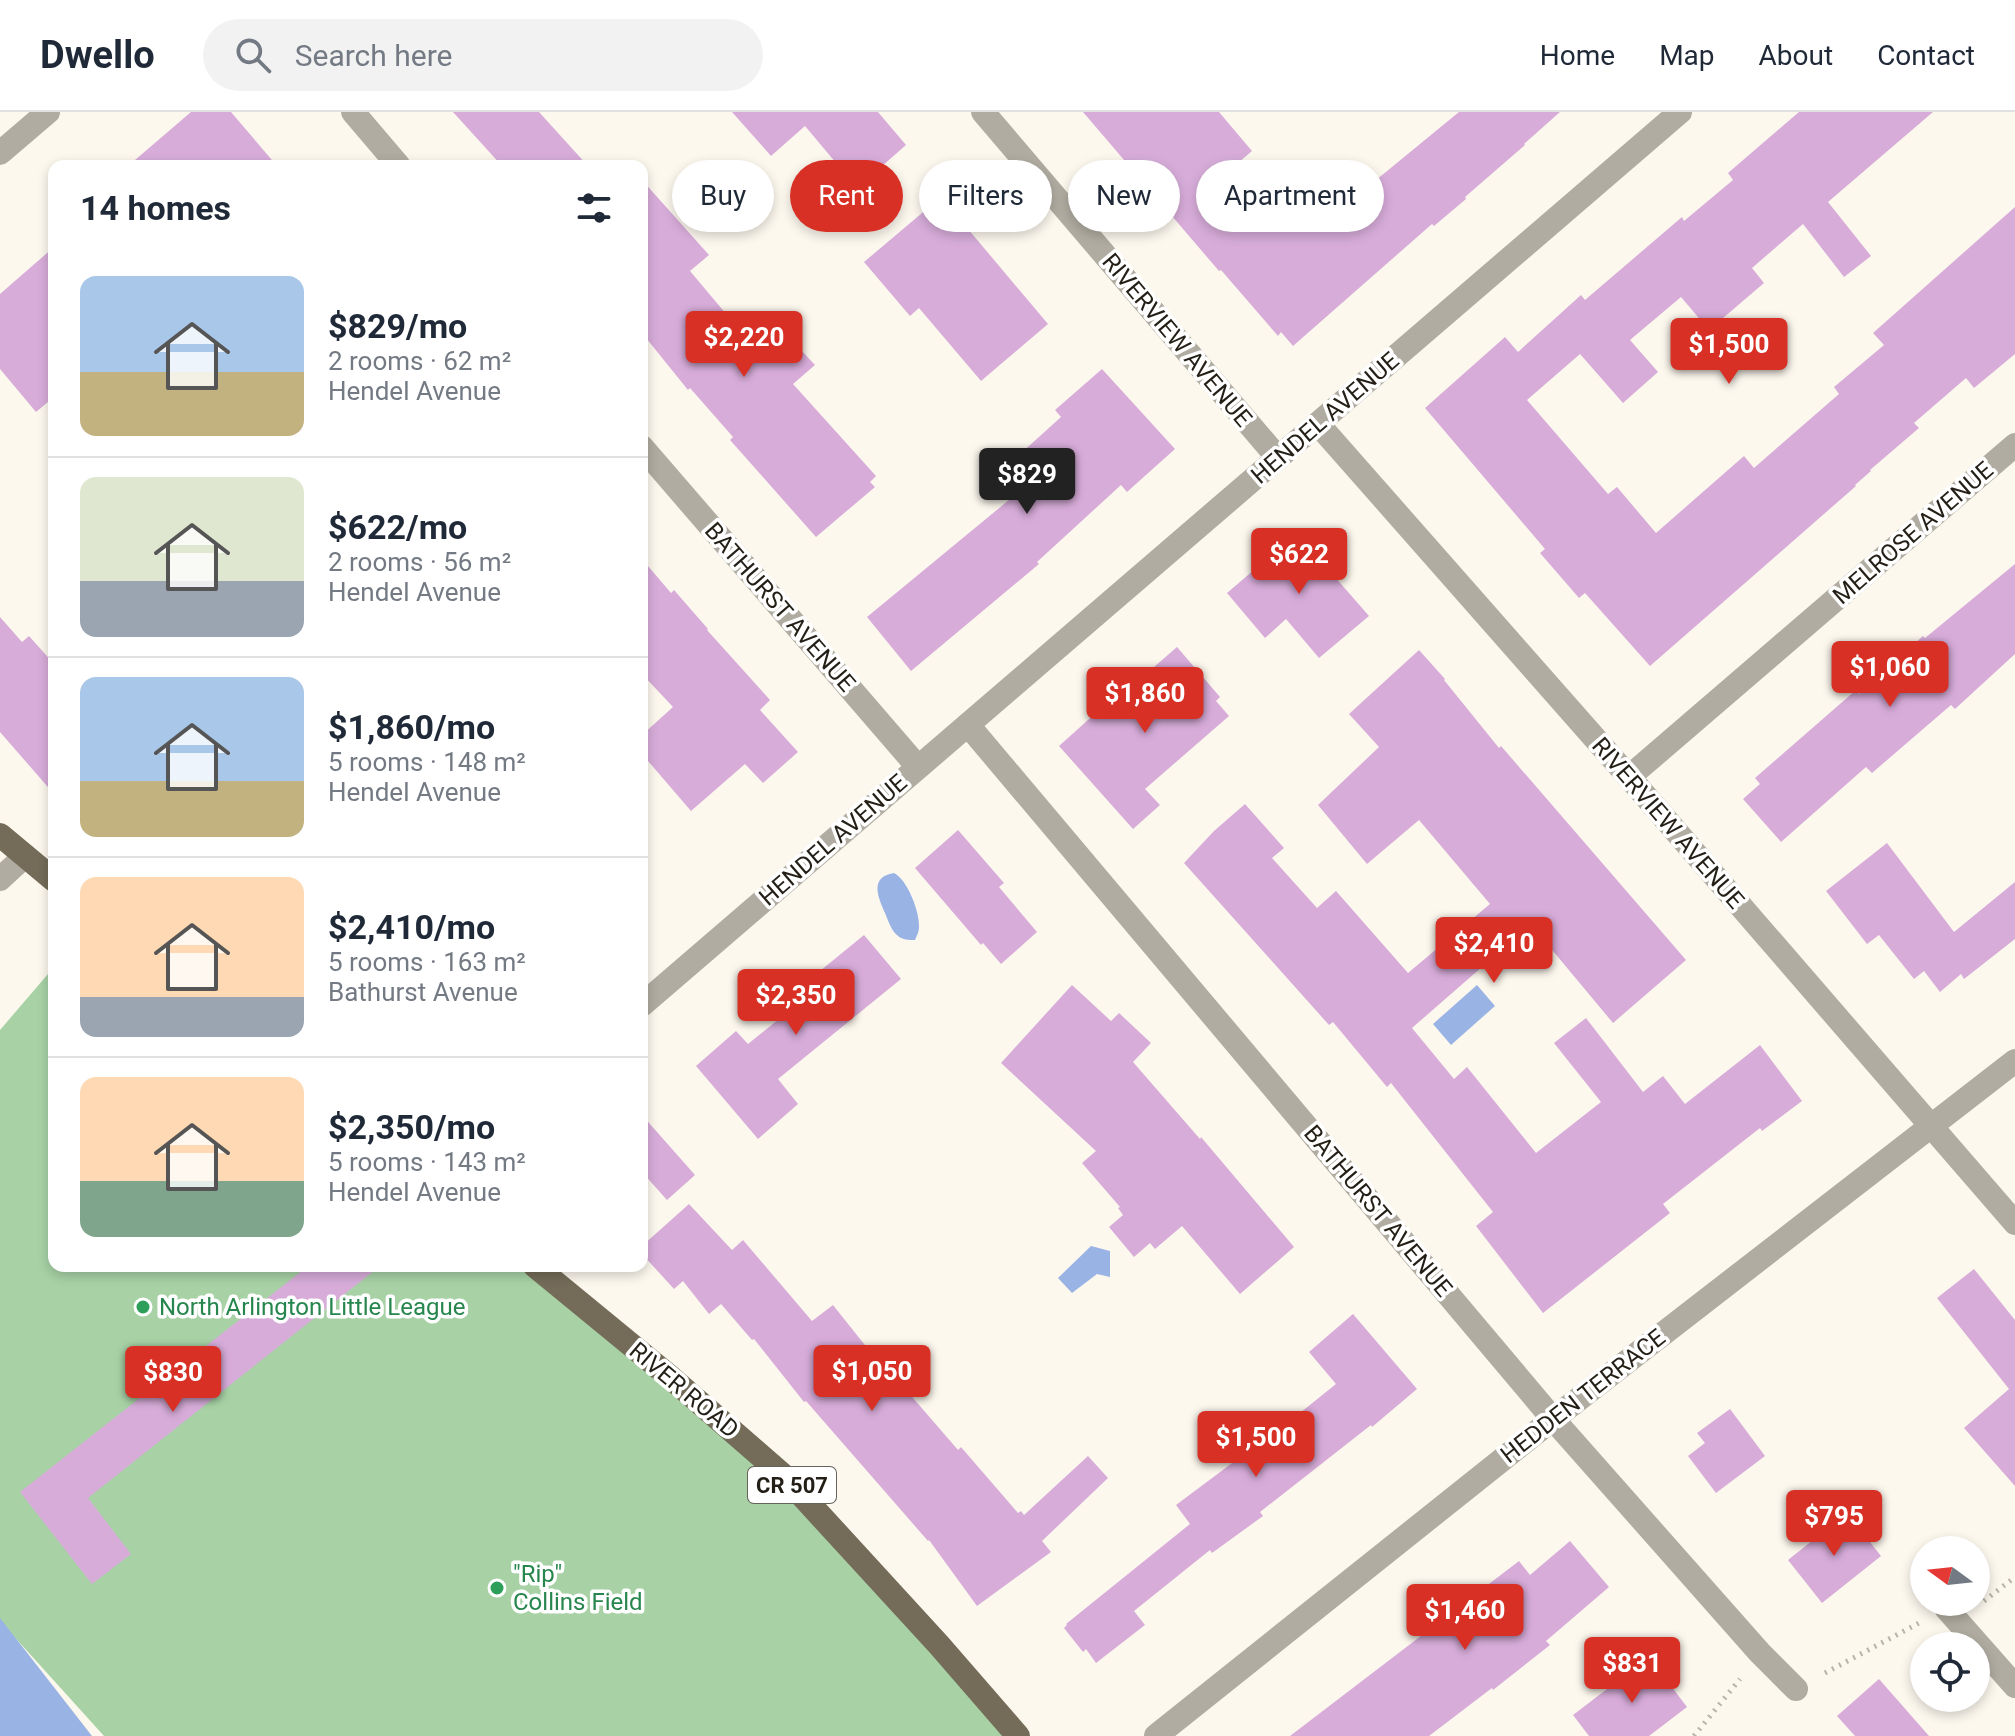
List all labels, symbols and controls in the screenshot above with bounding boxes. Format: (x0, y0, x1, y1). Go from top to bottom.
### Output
search box (203, 19, 763, 91)
text: Dwello (40, 33, 155, 77)
icon: search (231, 33, 275, 77)
text: Search here (295, 38, 453, 73)
text: Home (1540, 39, 1615, 72)
text: Map (1659, 39, 1715, 72)
text: About (1759, 39, 1833, 72)
text: Contact (1877, 39, 1975, 72)
chip: Buy (672, 160, 774, 232)
chip: Rent (790, 160, 903, 232)
chip: Filters (919, 160, 1052, 232)
chip: New (1068, 160, 1180, 232)
chip: Apartment (1196, 160, 1384, 232)
icon: filters (572, 186, 616, 230)
text: 14 homes (80, 188, 231, 228)
street label: RIVERVIEW AVENUE (1096, 248, 1258, 432)
text: $829/mo (328, 306, 467, 346)
icon: home (144, 308, 240, 404)
pin: $2,220 (679, 311, 809, 379)
pin: $1,500 (1664, 318, 1794, 386)
text: $2,220 (704, 322, 784, 352)
text: $1,500 (1689, 329, 1769, 359)
text: 2 rooms · 62 m² (328, 346, 511, 376)
street label: HENDEL AVENUE (1246, 346, 1404, 490)
text: Hendel Avenue (328, 376, 501, 406)
pin: $829 (980, 448, 1074, 516)
street label: MELROSE AVENUE (1827, 456, 1999, 610)
text: $829 (997, 459, 1057, 489)
text: $622/mo (328, 507, 467, 547)
icon: home (144, 509, 240, 605)
street label: BATHURST AVENUE (699, 517, 861, 697)
pin: $622 (1252, 528, 1346, 596)
text: $622 (1269, 539, 1329, 569)
text: 2 rooms · 56 m² (328, 547, 511, 577)
text: Hendel Avenue (328, 577, 501, 607)
pin: $1,060 (1825, 641, 1955, 709)
text: $1,060 (1850, 652, 1930, 682)
pin: $1,860 (1080, 667, 1210, 735)
text: $1,860 (1105, 678, 1185, 708)
text: $1,860/mo (328, 707, 495, 747)
icon: home (144, 709, 240, 805)
street label: RIVERVIEW AVENUE (1586, 732, 1750, 914)
text: 5 rooms · 148 m² (328, 747, 526, 777)
street label: HENDEL AVENUE (754, 768, 912, 912)
text: Hendel Avenue (328, 777, 501, 807)
text: $2,410/mo (328, 907, 495, 947)
icon: home (144, 909, 240, 1005)
pin: $2,410 (1429, 917, 1559, 985)
text: $2,410 (1454, 928, 1534, 958)
text: 5 rooms · 163 m² (328, 947, 526, 977)
pin: $2,350 (731, 969, 861, 1037)
text: Bathurst Avenue (328, 977, 518, 1007)
text: $2,350 (756, 980, 836, 1010)
text: $2,350/mo (328, 1107, 495, 1147)
icon: home (144, 1109, 240, 1205)
street label: BATHURST AVENUE (1298, 1120, 1458, 1302)
text: 5 rooms · 143 m² (328, 1147, 526, 1177)
text: Hendel Avenue (328, 1177, 501, 1207)
place label: North Arlington Little League (159, 1293, 465, 1321)
marker: North Arlington Little League (134, 1298, 152, 1316)
street label: HEDDEN TERRACE (1495, 1323, 1671, 1469)
street label: RIVER ROAD (624, 1336, 744, 1444)
pin: $1,050 (807, 1345, 937, 1413)
pin: $830 (126, 1346, 220, 1414)
text: $1,050 (832, 1356, 912, 1386)
text: $830 (143, 1357, 203, 1387)
pin: $1,500 (1191, 1411, 1321, 1479)
text: $1,500 (1216, 1422, 1296, 1452)
road number: CR 507 (748, 1467, 836, 1503)
pin: $795 (1787, 1490, 1881, 1558)
text: $795 (1804, 1501, 1864, 1531)
north arrow (1910, 1536, 1990, 1616)
map controls (1910, 1536, 1990, 1712)
place label: "Rip" Collins Field (513, 1560, 643, 1616)
marker: "Rip" Collins Field (488, 1579, 506, 1597)
pin: $1,460 (1400, 1584, 1530, 1652)
text: $1,460 (1425, 1595, 1505, 1625)
button: locate (1910, 1632, 1990, 1712)
pin: $831 (1585, 1637, 1679, 1705)
text: $831 (1602, 1648, 1662, 1678)

